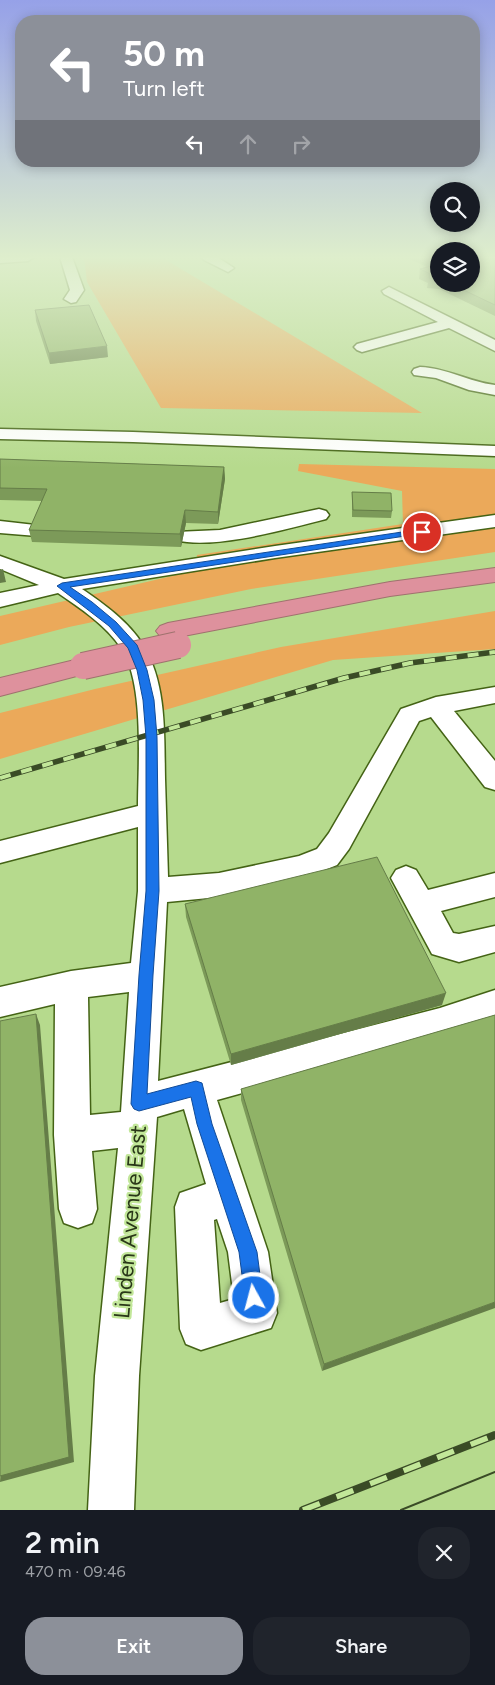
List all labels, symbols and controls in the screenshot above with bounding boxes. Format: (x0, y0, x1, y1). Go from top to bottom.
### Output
text: 50 m (123, 33, 205, 75)
icon: left (40, 35, 105, 100)
text: Turn left (123, 75, 205, 102)
icon: left (181, 130, 209, 158)
icon: ahead (234, 130, 262, 158)
icon: right (287, 130, 315, 158)
map controls (430, 182, 480, 292)
button: search (430, 182, 480, 232)
button: layers (430, 242, 480, 292)
pin (401, 511, 443, 553)
icon: arrive (408, 518, 436, 546)
street label: Linden Avenue East (108, 1124, 152, 1320)
position arrow (227, 1271, 279, 1323)
text: 2 min (25, 1524, 100, 1561)
button: close (418, 1527, 470, 1579)
text: 470 m · 09:46 (25, 1562, 126, 1581)
button: Exit (25, 1617, 243, 1675)
button: Share (253, 1617, 470, 1675)

